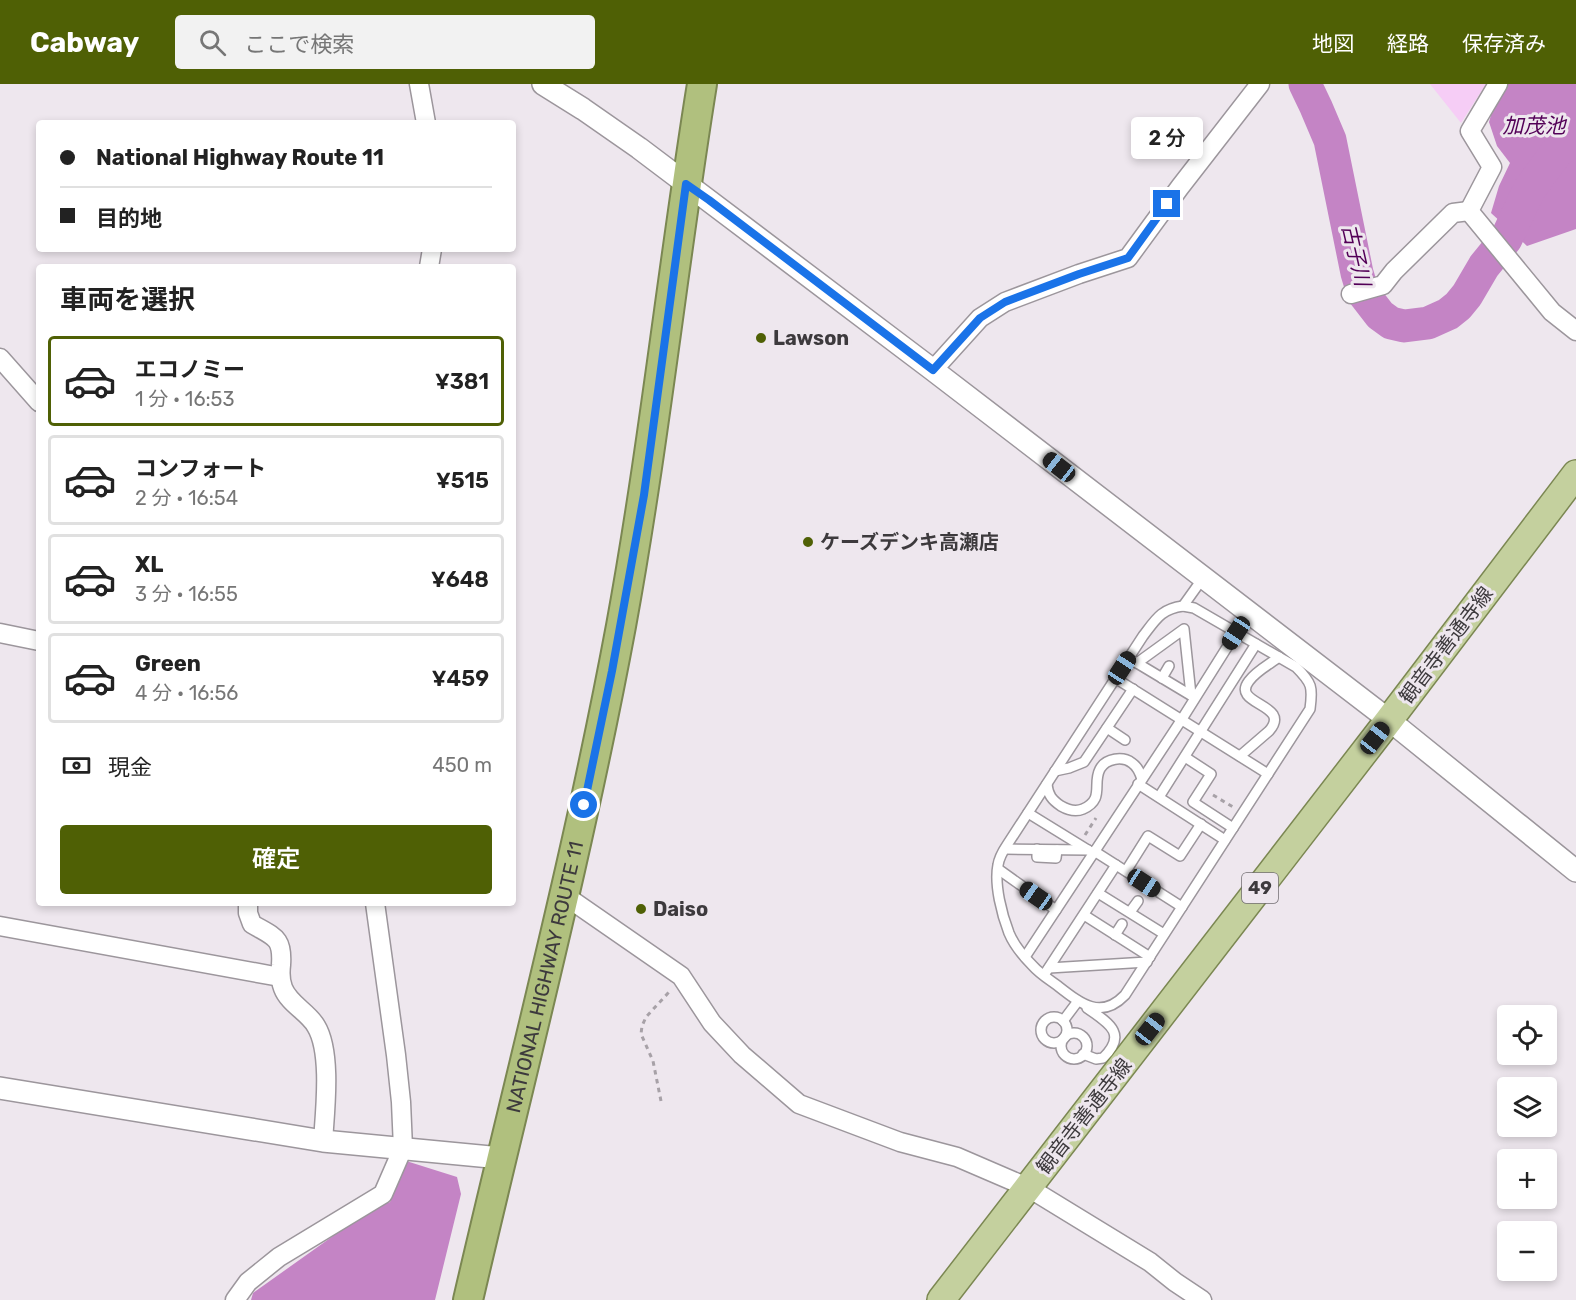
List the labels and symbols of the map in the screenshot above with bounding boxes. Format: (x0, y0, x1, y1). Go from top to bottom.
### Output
water label: 加茂池 (1503, 113, 1567, 138)
callout: 2 分 (1131, 117, 1203, 159)
route end (1153, 190, 1180, 217)
water label: 古子川 (1337, 221, 1376, 290)
place label: Lawson (773, 326, 849, 350)
marker: Lawson (754, 331, 768, 345)
car (1039, 449, 1079, 485)
place label: ケーズデンキ高瀬店 (820, 530, 999, 554)
marker: ケーズデンキ高瀬店 (801, 535, 815, 549)
street label: 観音寺善通寺線 (1394, 582, 1498, 708)
car (1219, 613, 1253, 653)
car (1105, 648, 1139, 688)
car (1357, 718, 1393, 758)
route start (570, 791, 597, 818)
street label: NATIONAL HIGHWAY ROUTE 11 (501, 839, 588, 1115)
car (1124, 866, 1164, 900)
road number: 49 (1242, 873, 1278, 903)
car (1016, 878, 1056, 914)
place label: Daiso (653, 897, 708, 921)
marker: Daiso (634, 902, 648, 916)
car (1132, 1009, 1168, 1049)
street label: 観音寺善通寺線 (1031, 1053, 1137, 1179)

